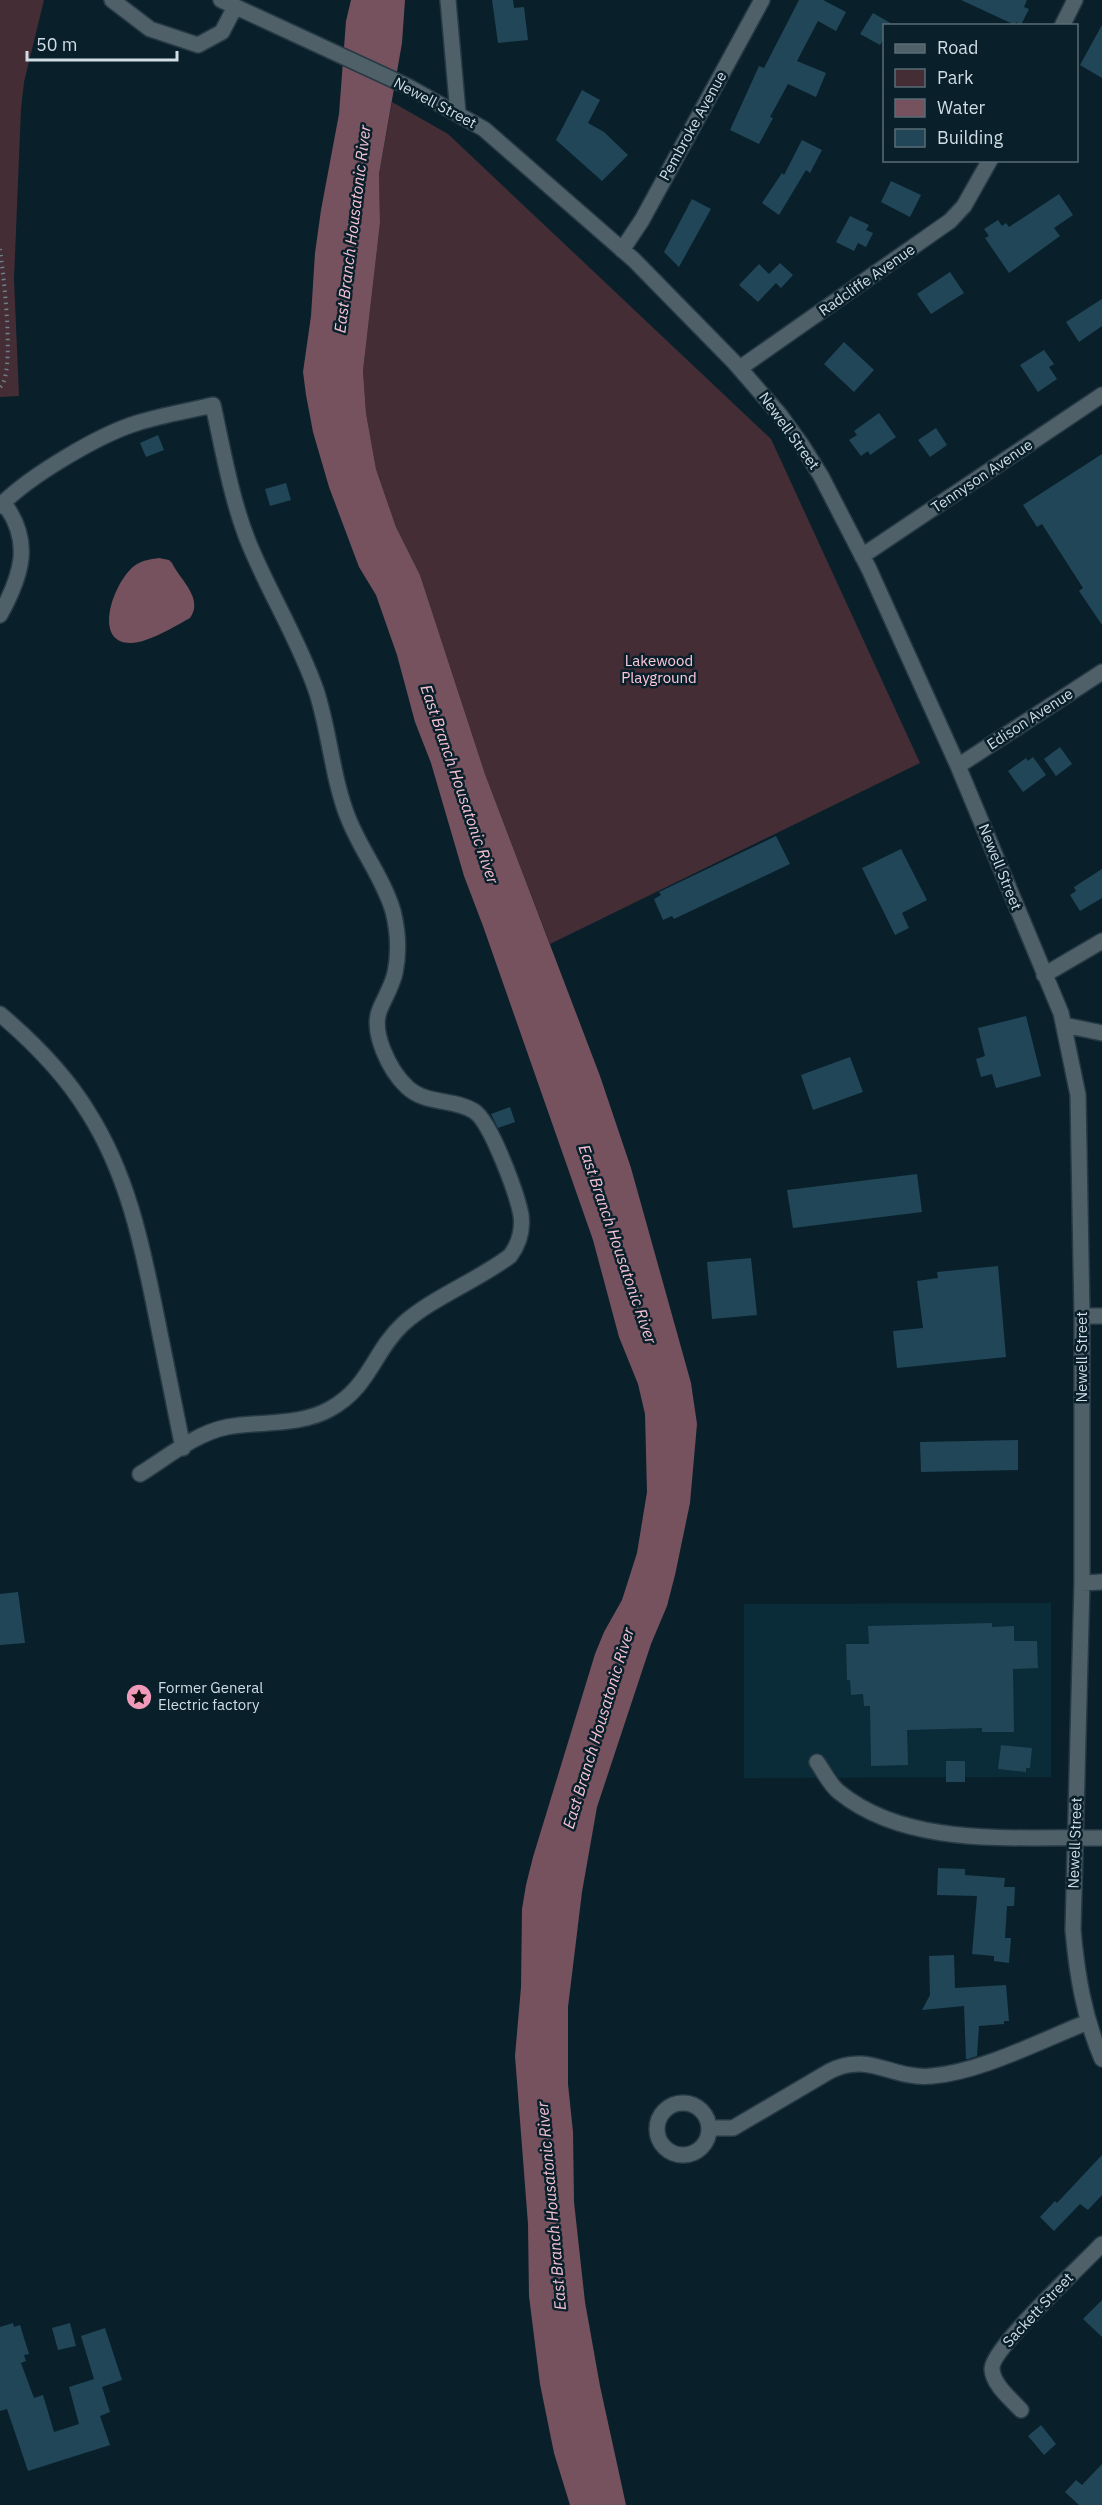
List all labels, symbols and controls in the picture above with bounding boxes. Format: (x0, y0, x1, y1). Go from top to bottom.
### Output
scale bar (27, 24, 177, 62)
legend (883, 24, 1078, 162)
text: 50 m (36, 33, 78, 56)
text: Road (937, 36, 978, 59)
text: Park (937, 66, 974, 89)
street label: Pembroke Avenue (655, 68, 730, 184)
street label: Newell Street (391, 73, 480, 132)
text: Water (937, 96, 986, 119)
water label: East Branch Housatonic River (329, 123, 375, 334)
text: Building (937, 126, 1004, 149)
street label: Radcliffe Avenue (815, 239, 918, 320)
street label: Newell Street (755, 388, 824, 473)
street label: Tennyson Avenue (927, 435, 1036, 516)
park label: Lakewood Playground (621, 651, 697, 687)
water label: East Branch Housatonic River (416, 682, 504, 887)
street label: Edison Avenue (983, 684, 1076, 753)
street label: Newell Street (975, 821, 1026, 913)
water label: East Branch Housatonic River (574, 1142, 662, 1347)
street label: Newell Street (1072, 1311, 1091, 1403)
water label: East Branch Housatonic River (558, 1624, 638, 1831)
place label: Former General Electric factory (158, 1678, 263, 1714)
place icon: Former General Electric factory (124, 1682, 154, 1712)
street label: Newell Street (1063, 1797, 1086, 1889)
water label: East Branch Housatonic River (532, 2100, 570, 2311)
street label: Sackett Street (998, 2268, 1077, 2351)

